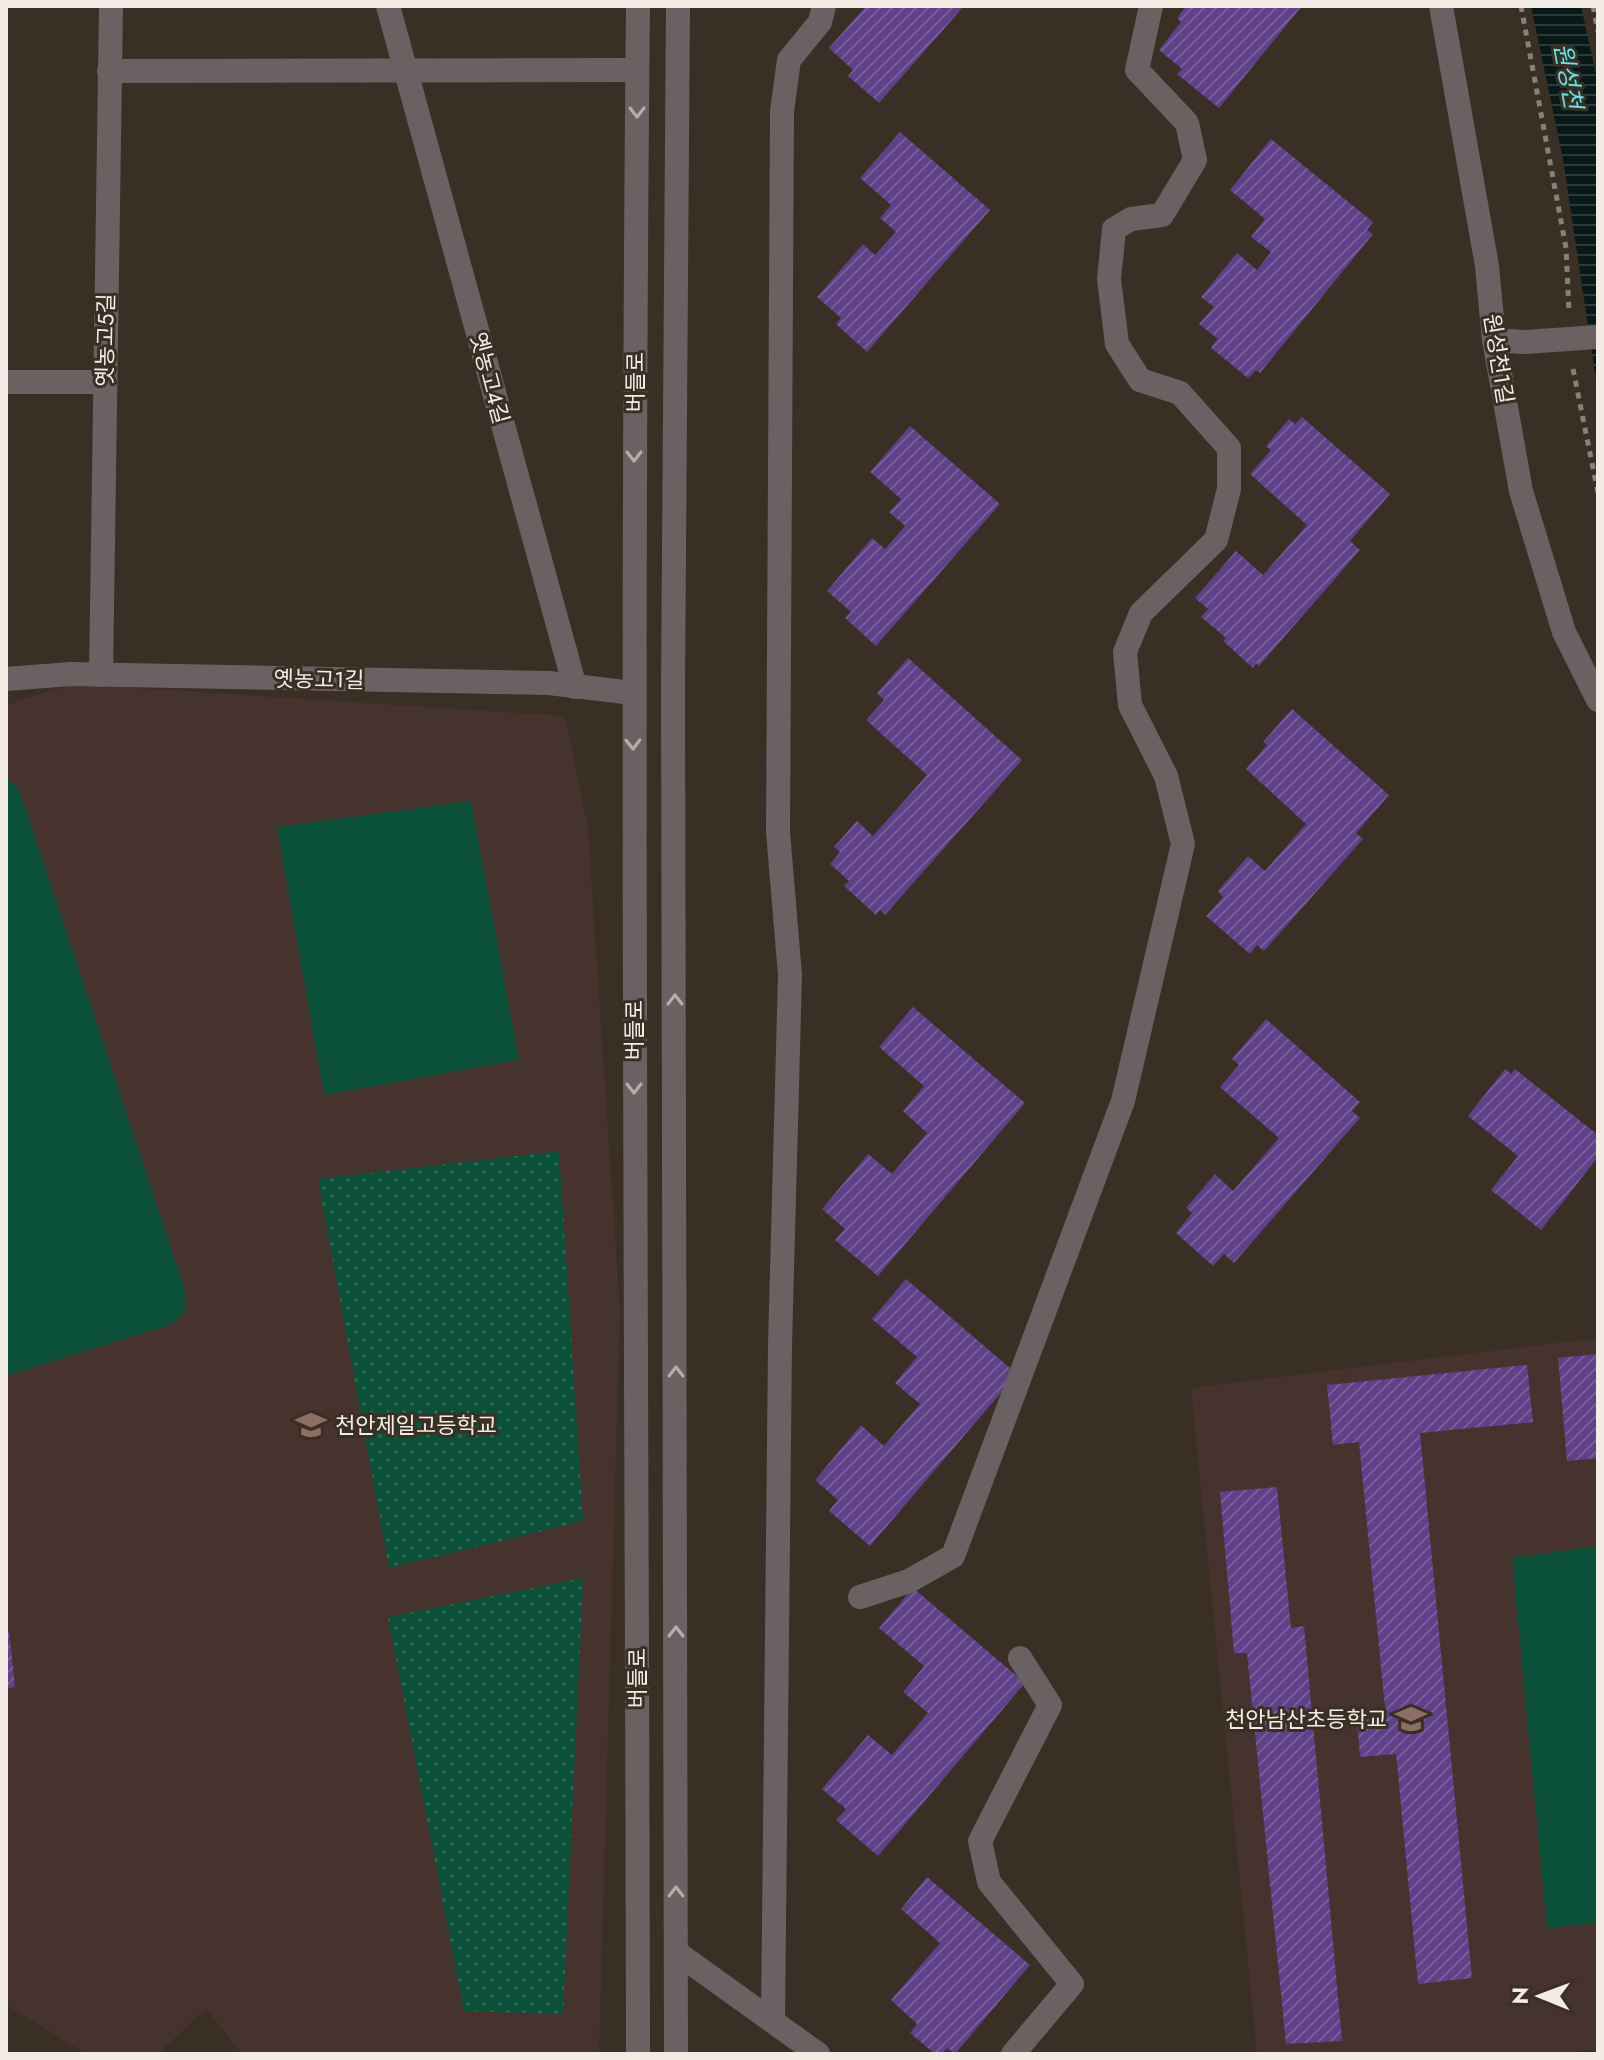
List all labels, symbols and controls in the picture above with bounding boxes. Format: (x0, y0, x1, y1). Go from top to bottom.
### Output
water label: 원성천 (1546, 40, 1592, 114)
one-way arrow (628, 106, 646, 119)
street label: 옛농고5길 (88, 293, 122, 387)
street label: 원성천1길 (1476, 312, 1522, 406)
street label: 옛농고4길 (462, 329, 518, 427)
street label: 버들로 (619, 352, 651, 412)
one-way arrow (625, 450, 643, 463)
street label: 옛농고1길 (273, 662, 365, 696)
one-way arrow (625, 738, 642, 751)
one-way arrow (666, 993, 684, 1006)
street label: 버들로 (618, 1000, 650, 1060)
one-way arrow (625, 1082, 643, 1095)
one-way arrow (667, 1365, 685, 1378)
school or university icon: 천안제일고등학교 (294, 1408, 328, 1442)
place label: 천안제일고등학교 (335, 1409, 497, 1441)
one-way arrow (667, 1625, 685, 1638)
street label: 버들로 (621, 1648, 653, 1708)
school or university icon: 천안남산초등학교 (1394, 1702, 1428, 1736)
place label: 천안남산초등학교 (1225, 1703, 1387, 1735)
one-way arrow (667, 1885, 685, 1898)
north arrow (1500, 1956, 1580, 2036)
text: N (1504, 1987, 1536, 2005)

